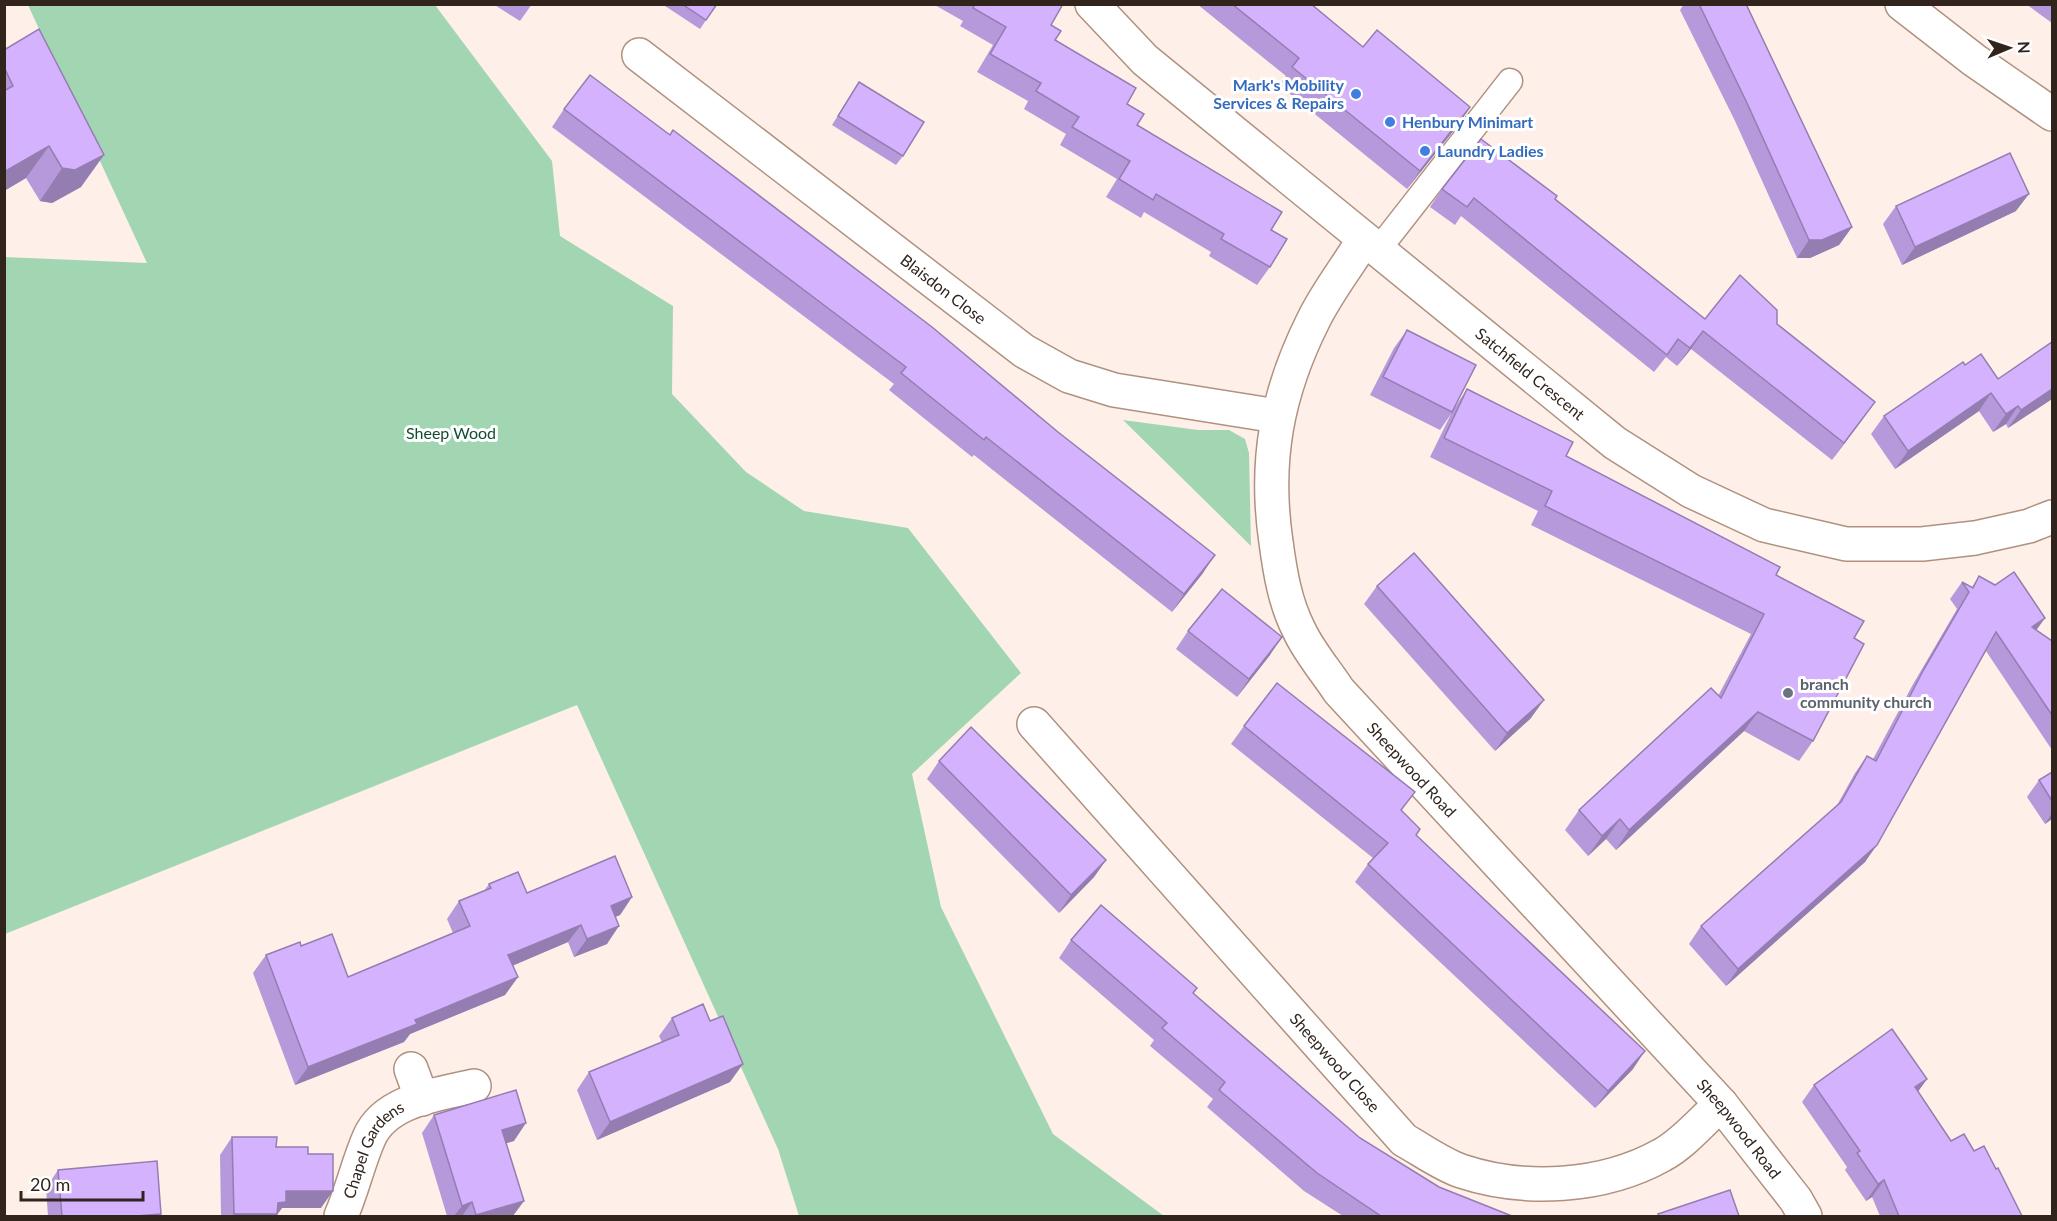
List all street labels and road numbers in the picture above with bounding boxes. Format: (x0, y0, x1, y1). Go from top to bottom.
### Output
street label: Blaisdon Close (897, 250, 990, 328)
street label: Satchfield Crescent (1472, 323, 1589, 424)
street label: Sheepwood Road (1363, 718, 1461, 821)
street label: Sheepwood Close (1286, 1009, 1384, 1116)
street label: Sheepwood Road (1693, 1075, 1785, 1182)
street label: Chapel Gardens (339, 1097, 407, 1201)

